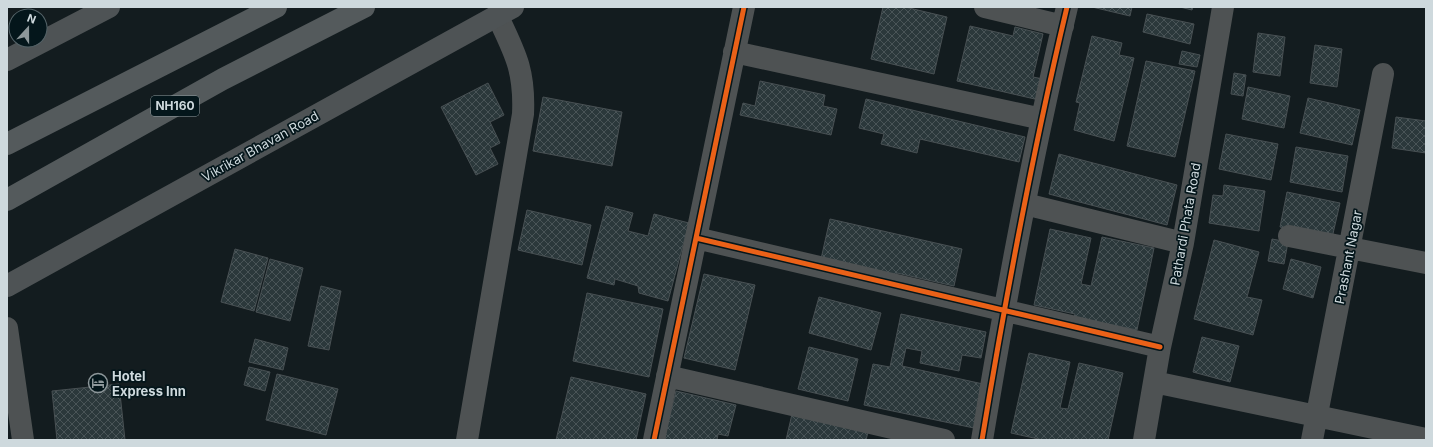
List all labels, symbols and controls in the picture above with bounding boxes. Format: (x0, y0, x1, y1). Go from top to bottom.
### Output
north arrow (8, 8, 48, 48)
text: N (25, 11, 38, 27)
road number: NH160 (151, 96, 199, 116)
street label: Vikrikar Bhavan Road (199, 107, 321, 185)
street label: Pathardi Phata Road (1166, 161, 1204, 287)
street label: Prashant Nagar (1331, 209, 1365, 305)
place label: Hotel Express Inn (112, 368, 186, 399)
hotel icon: Hotel Express Inn (87, 372, 109, 394)

